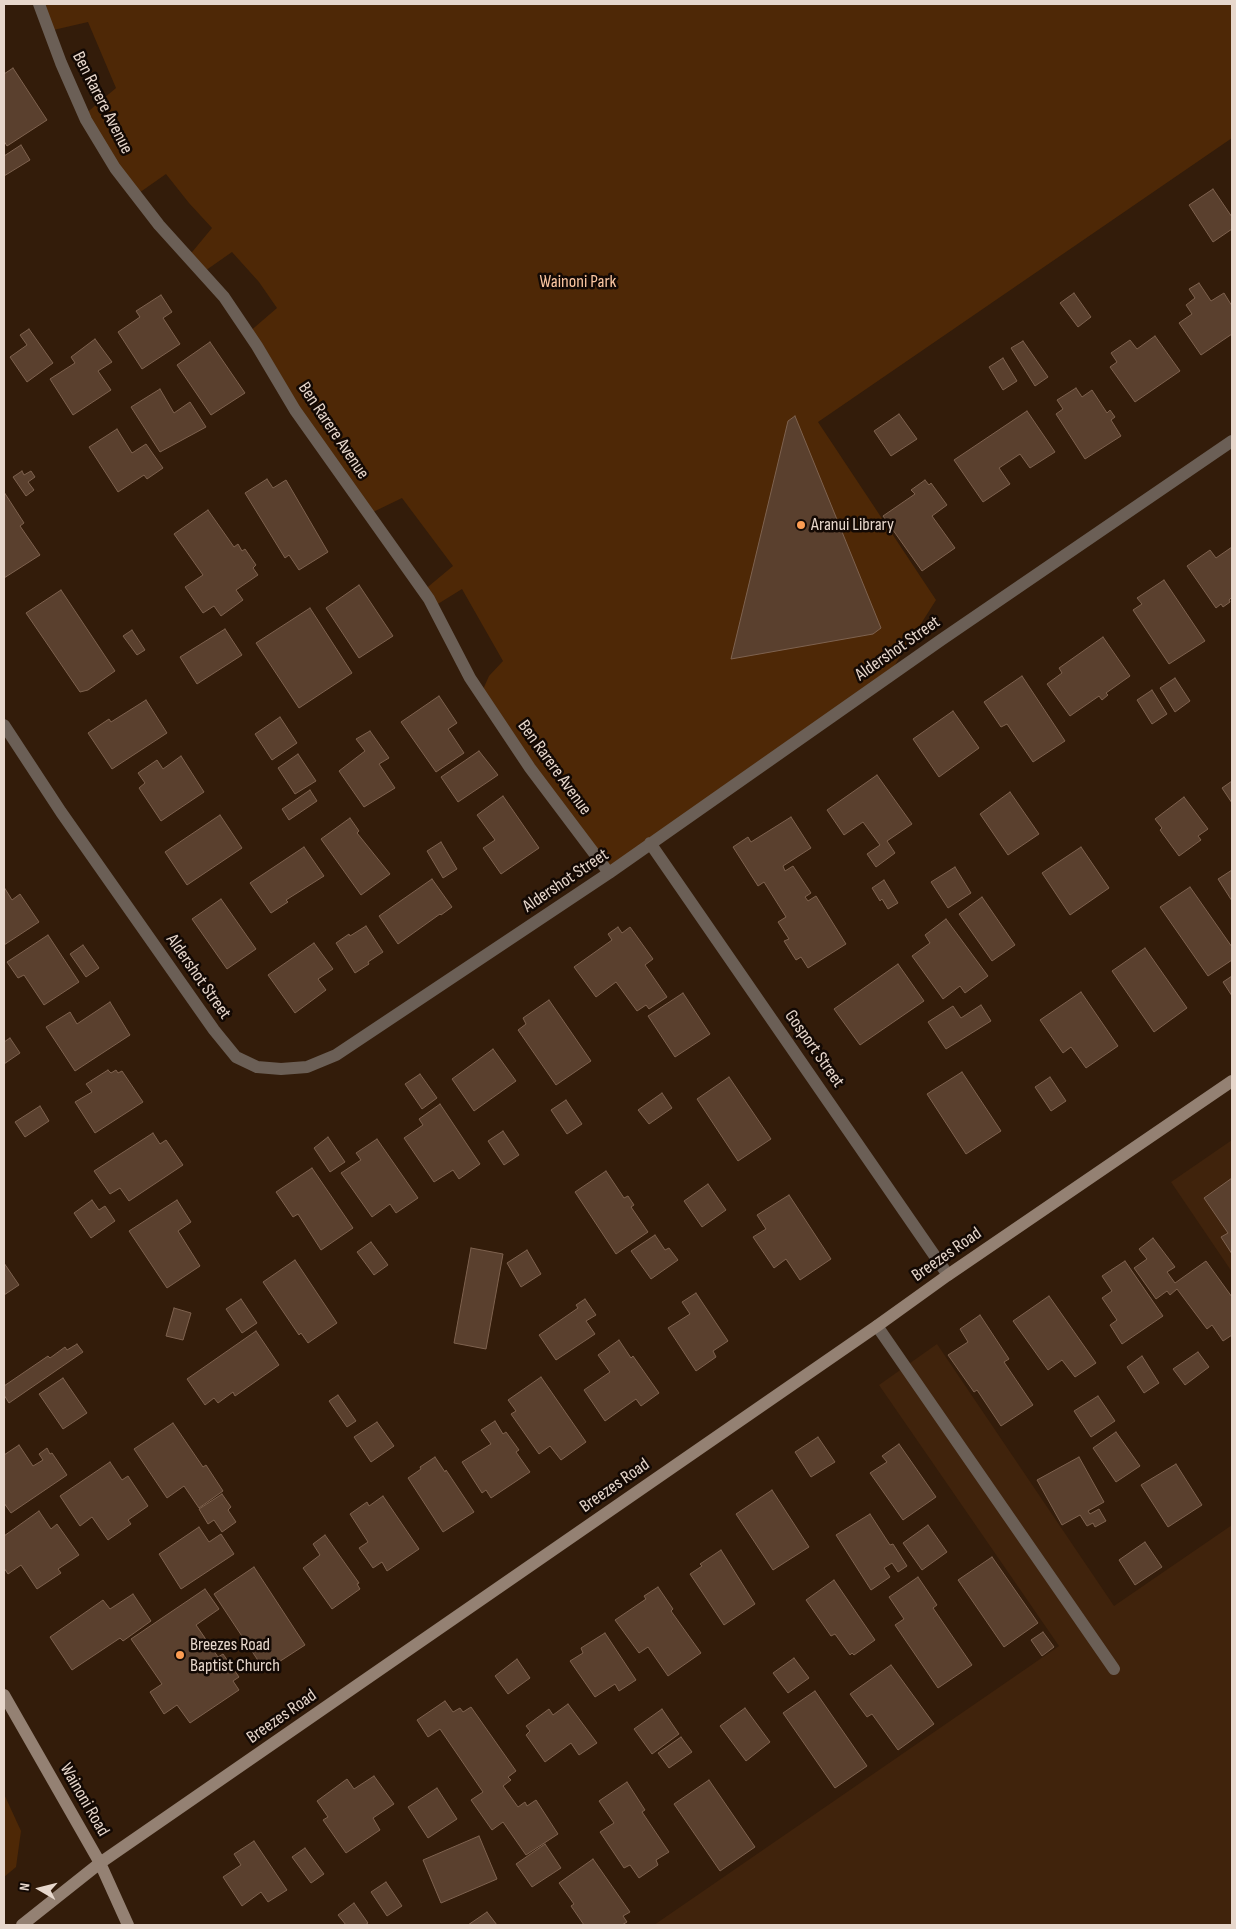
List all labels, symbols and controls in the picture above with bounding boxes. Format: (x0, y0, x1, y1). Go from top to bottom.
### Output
street label: Ben Rarere Avenue (67, 48, 137, 158)
park label: Wainoni Park (540, 271, 616, 293)
street label: Ben Rarere Avenue (293, 379, 373, 483)
place label: Aranui Library (811, 514, 894, 536)
marker: Aranui Library (795, 519, 807, 531)
street label: Aldershot Street (851, 612, 945, 686)
street label: Ben Rarere Avenue (512, 716, 596, 820)
street label: Aldershot Street (519, 844, 613, 918)
street label: Aldershot Street (161, 930, 235, 1024)
street label: Gosport Street (779, 1006, 849, 1092)
street label: Breezes Road (908, 1223, 986, 1287)
street label: Breezes Road (576, 1454, 654, 1518)
place label: Breezes Road Baptist Church (190, 1634, 280, 1676)
marker: Breezes Road Baptist Church (174, 1649, 186, 1661)
street label: Breezes Road (243, 1685, 321, 1749)
street label: Wainoni Road (55, 1760, 113, 1840)
north arrow (15, 1864, 65, 1914)
text: N (16, 1882, 34, 1892)

